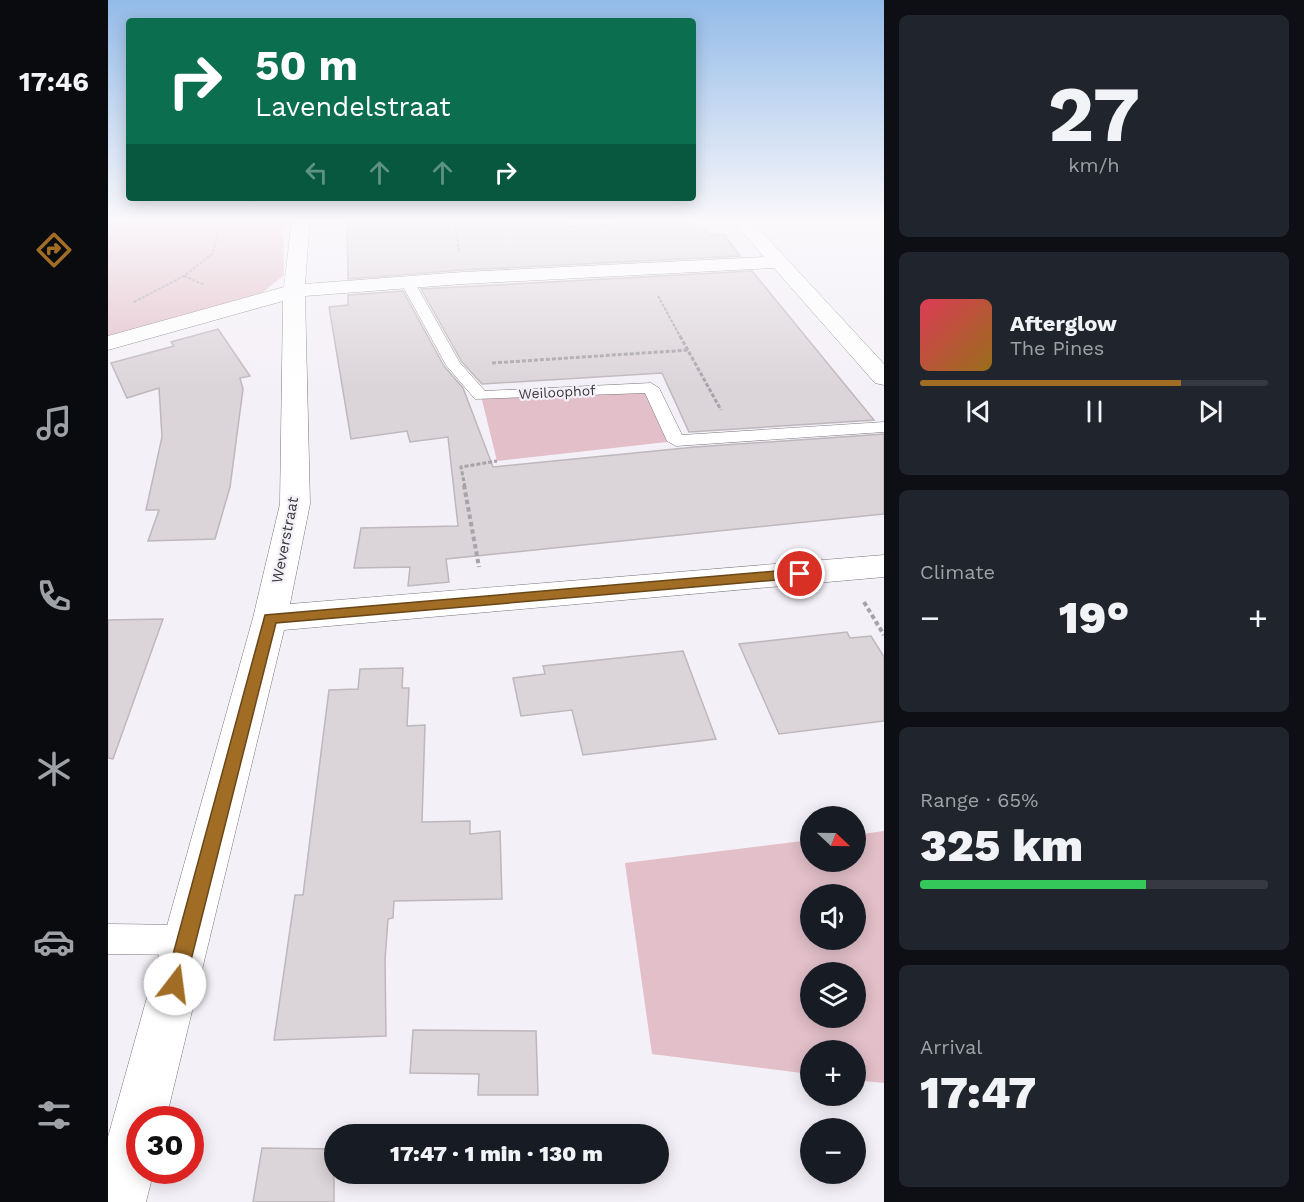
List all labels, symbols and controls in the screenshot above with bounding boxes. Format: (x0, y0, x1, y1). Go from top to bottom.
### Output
text: 50 m (255, 41, 358, 90)
icon: right (156, 42, 234, 120)
text: 17:46 (19, 66, 89, 98)
text: 27 (1048, 68, 1140, 160)
text: Lavendelstraat (255, 91, 451, 123)
text: km/h (1068, 153, 1120, 177)
icon: left (300, 156, 333, 189)
icon: ahead (363, 156, 396, 189)
icon: ahead (426, 156, 459, 189)
icon: right (489, 156, 522, 189)
icon: directions (33, 229, 75, 271)
text: Afterglow (1010, 311, 1117, 336)
text: The Pines (1010, 336, 1104, 360)
street label: Weiloophof (518, 382, 596, 402)
icon: previous (962, 395, 995, 428)
icon: pause (1078, 395, 1111, 428)
icon: next (1194, 395, 1227, 428)
icon: music (33, 402, 75, 444)
street label: Weverstraat (268, 495, 302, 585)
pin (774, 548, 825, 599)
icon: arrive (783, 557, 816, 590)
text: Climate (920, 560, 995, 584)
icon: phone (33, 575, 75, 617)
text: 19° (1059, 591, 1129, 644)
text: − (920, 598, 940, 637)
text: + (1248, 598, 1268, 637)
icon: climate (33, 748, 75, 790)
text: Range · 65% (920, 788, 1038, 812)
north arrow (800, 806, 866, 872)
map controls (800, 806, 866, 1184)
text: 325 km (920, 819, 1083, 872)
button: sound (800, 884, 866, 950)
icon: car (33, 921, 75, 963)
position arrow (143, 952, 207, 1016)
button: layers (800, 962, 866, 1028)
text: Arrival (920, 1035, 982, 1059)
button: + (800, 1040, 866, 1106)
text: 17:47 (920, 1066, 1036, 1119)
icon: filters (33, 1094, 75, 1136)
speed limit sign: 30 (126, 1106, 204, 1184)
button: − (800, 1118, 866, 1184)
text: 17:47 · 1 min · 130 m (390, 1141, 603, 1166)

